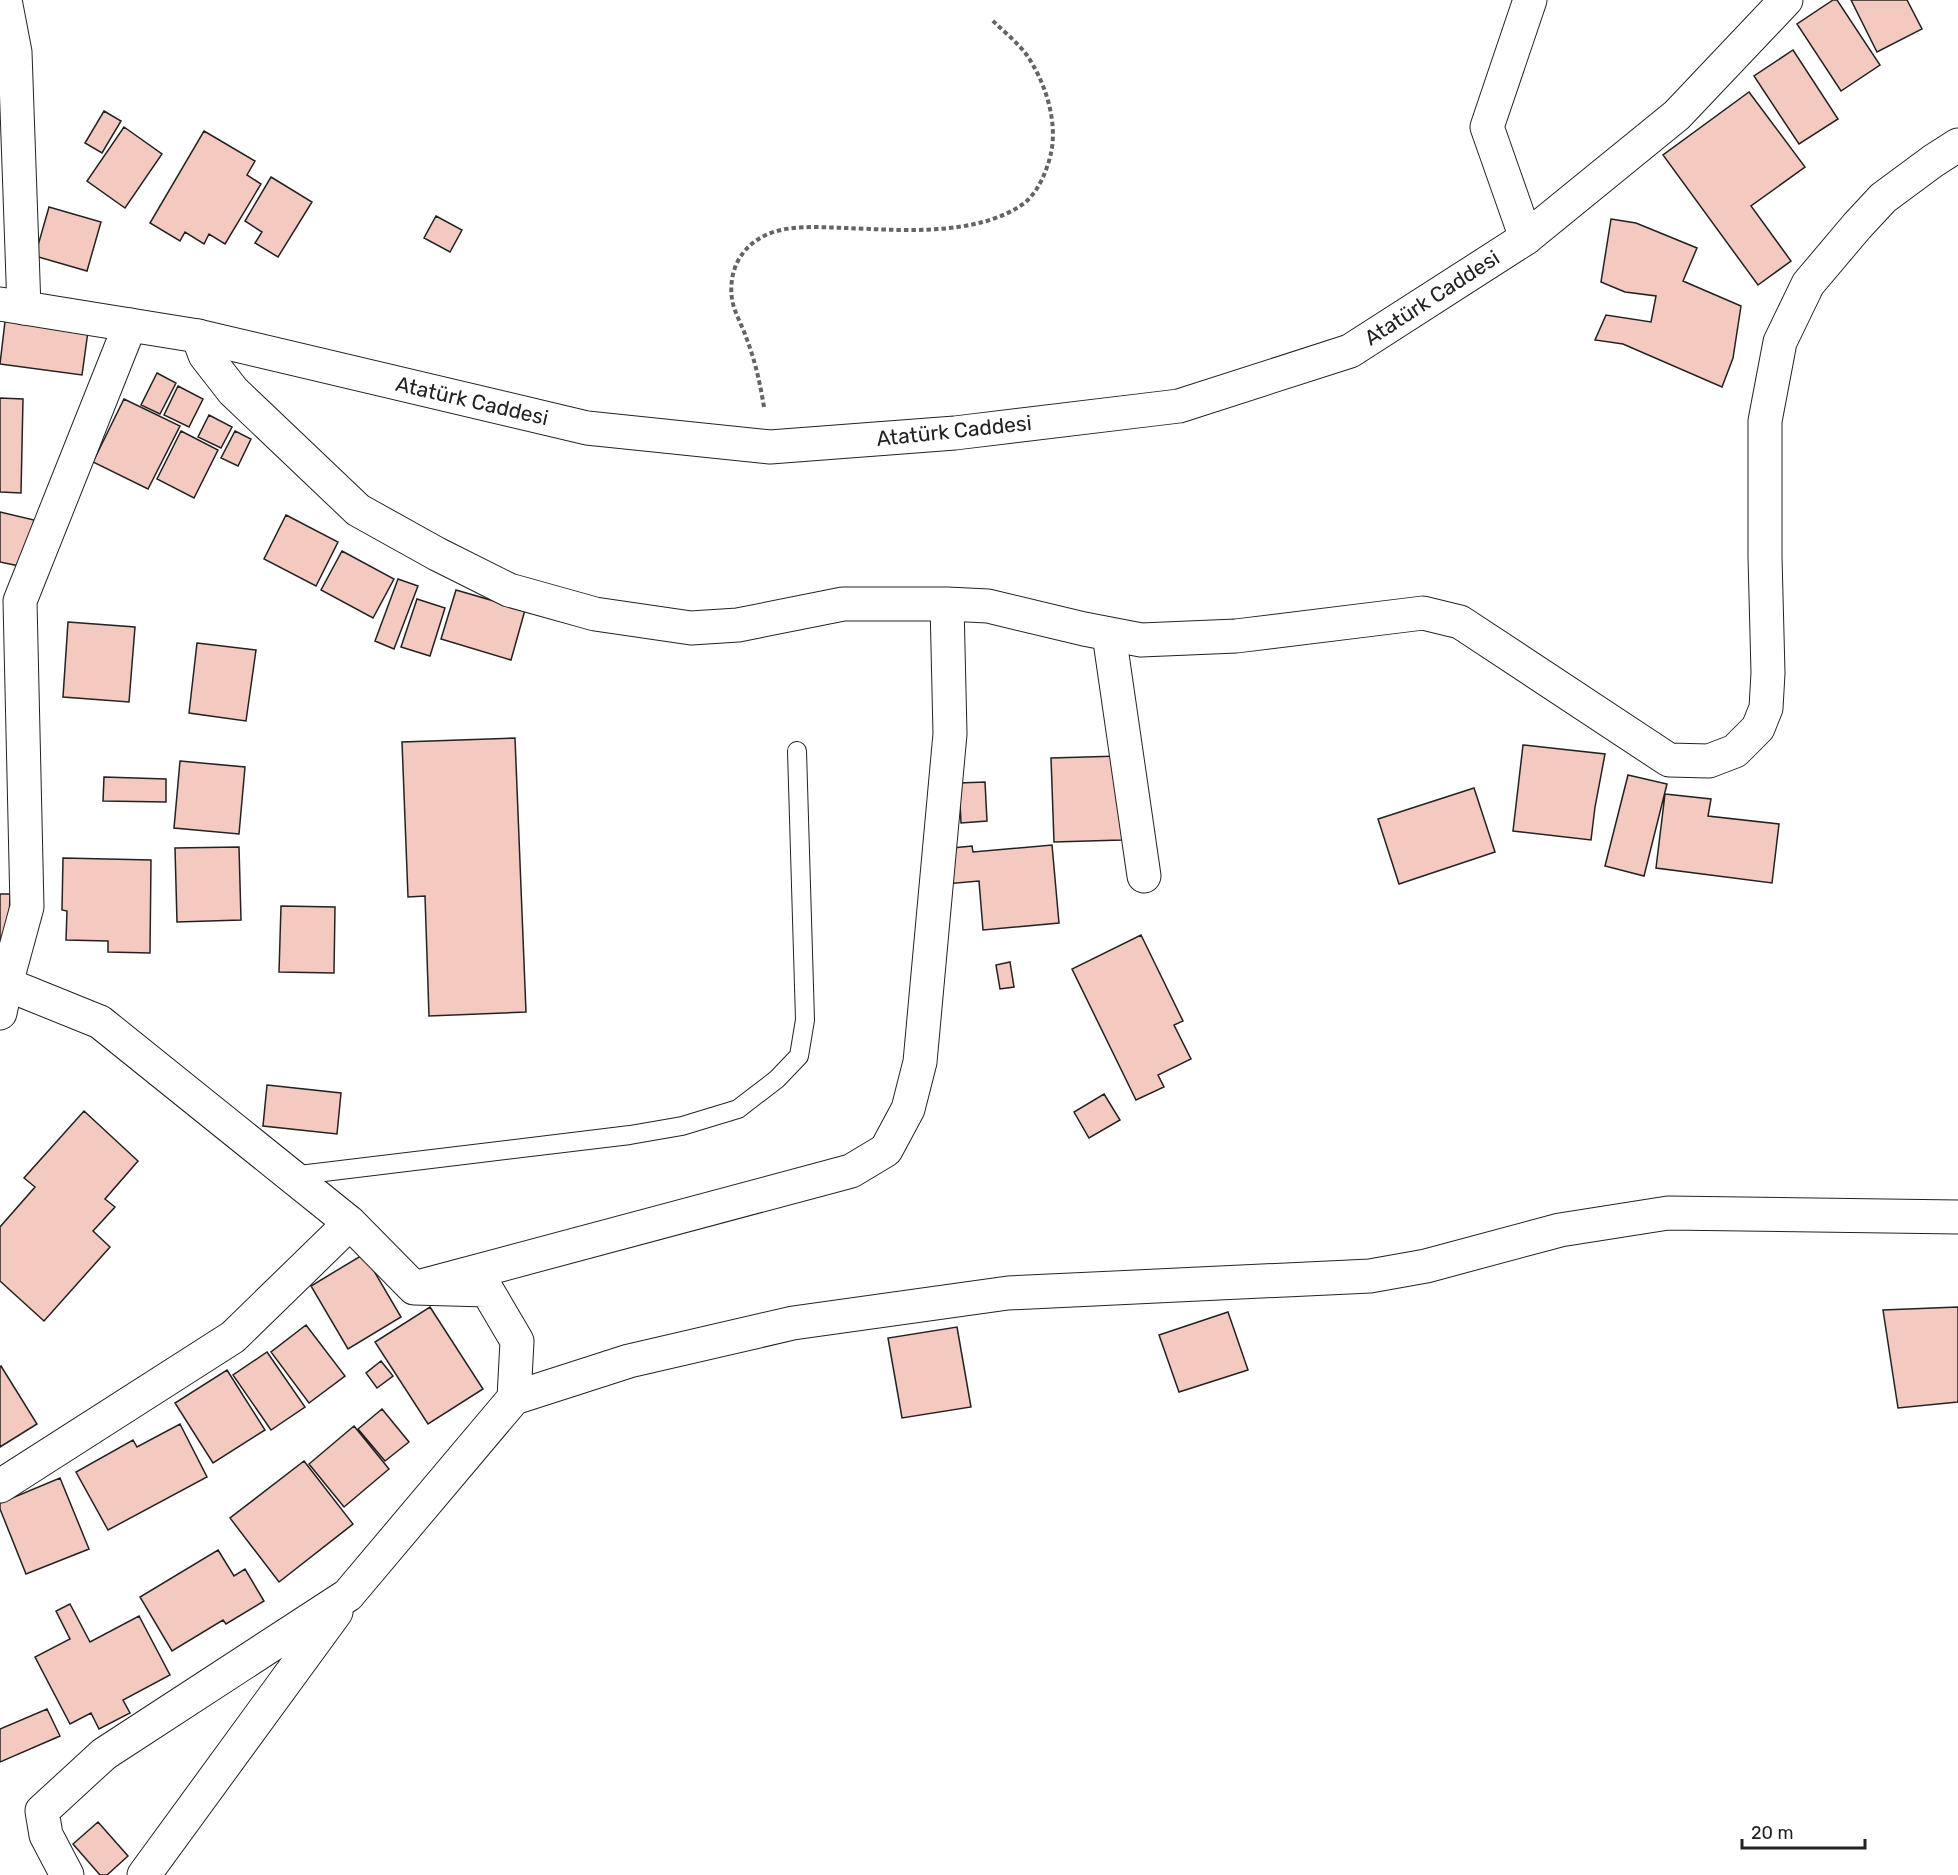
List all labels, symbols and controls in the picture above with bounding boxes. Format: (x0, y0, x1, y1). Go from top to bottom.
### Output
street label: Atatürk Caddesi (1360, 245, 1504, 351)
street label: Atatürk Caddesi (393, 371, 551, 430)
street label: Atatürk Caddesi (875, 410, 1033, 451)
scale bar (1742, 1812, 1865, 1850)
text: 20 m (1751, 1822, 1793, 1844)

